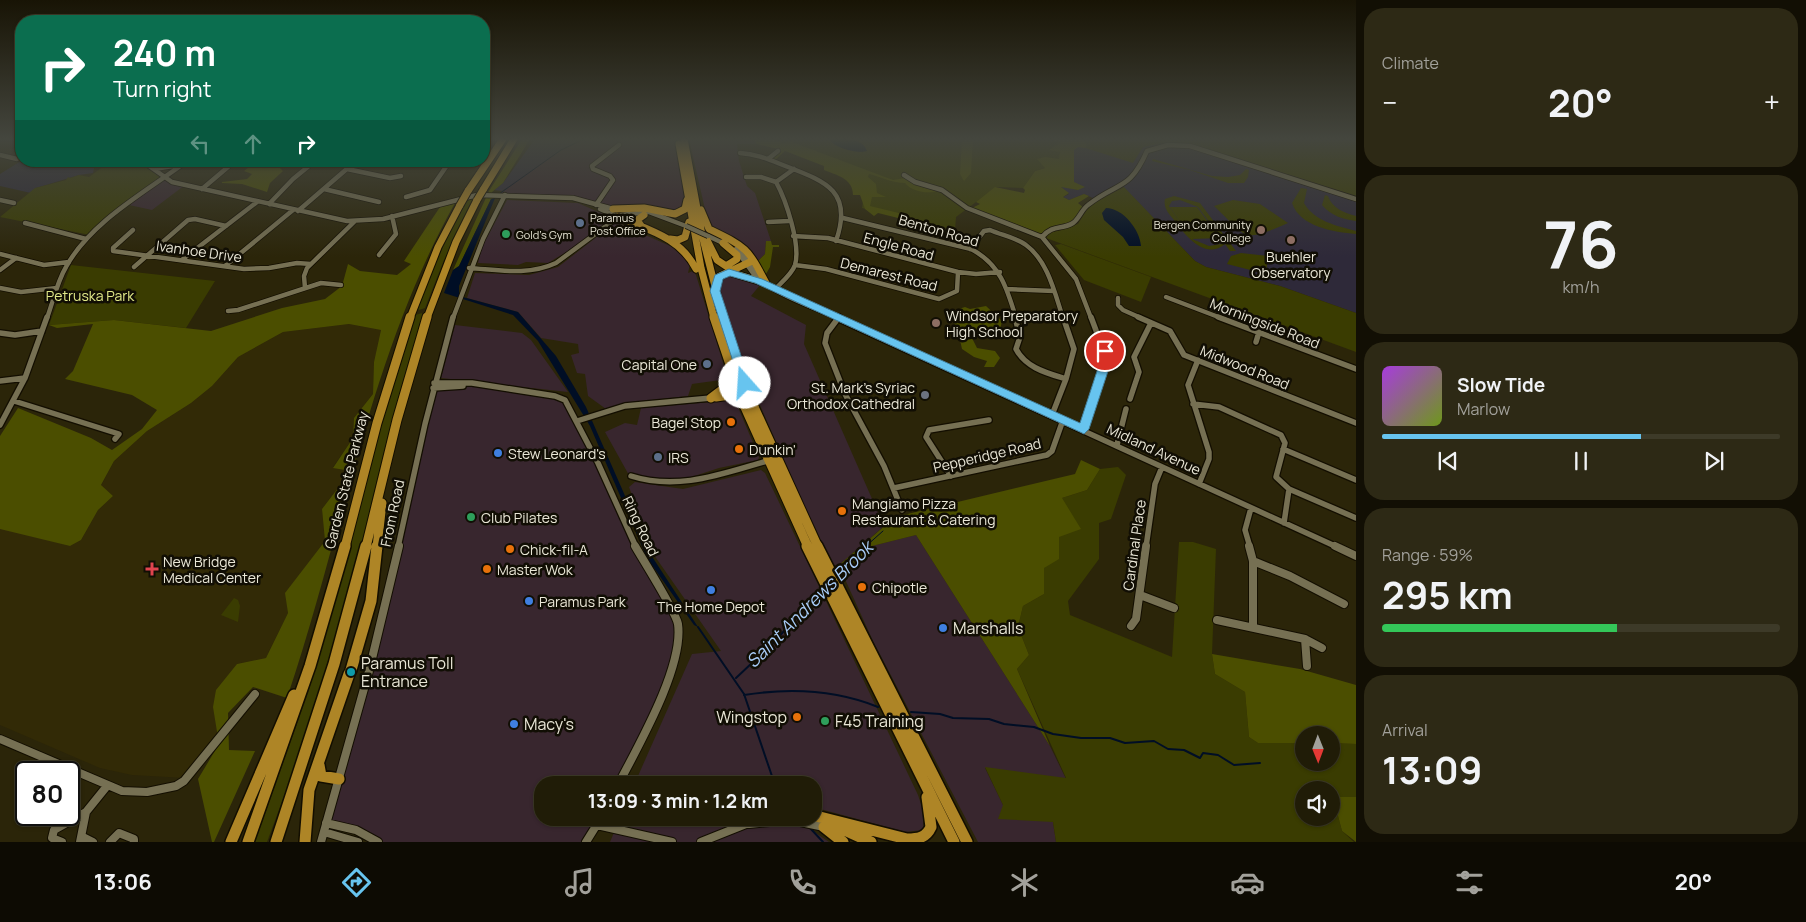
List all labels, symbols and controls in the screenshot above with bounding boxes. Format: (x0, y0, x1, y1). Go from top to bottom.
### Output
text: 240 m (113, 29, 216, 77)
icon: right (30, 35, 95, 100)
text: Climate (1382, 52, 1439, 74)
text: Turn right (113, 74, 211, 104)
text: 20° (1548, 76, 1613, 128)
text: − (1382, 83, 1397, 121)
text: + (1764, 83, 1780, 121)
icon: left (186, 130, 214, 158)
icon: ahead (239, 130, 267, 158)
icon: right (292, 130, 320, 158)
text: 76 (1543, 199, 1619, 288)
street label: Benton Road (897, 209, 981, 251)
place label: Paramus Post Office (590, 210, 646, 238)
marker: Paramus Post Office (574, 217, 586, 229)
place label: Bergen Community College (1154, 217, 1252, 245)
marker: Bergen Community College (1255, 224, 1267, 236)
place label: Gold's Gym (516, 227, 572, 242)
marker: Gold's Gym (500, 228, 512, 240)
street label: Engle Road (862, 228, 936, 264)
marker: Buehler Observatory (1285, 234, 1297, 246)
street label: Ivanhoe Drive (155, 236, 243, 266)
place label: Buehler Observatory (1251, 247, 1331, 282)
street label: Demarest Road (839, 253, 939, 295)
text: km/h (1562, 276, 1600, 298)
park label: Petruska Park (46, 286, 135, 305)
street label: Morningside Road (1207, 293, 1323, 353)
place label: Windsor Preparatory High School (946, 306, 1079, 341)
marker: Windsor Preparatory High School (930, 317, 942, 329)
pin (1084, 330, 1126, 372)
icon: arrive (1091, 337, 1119, 365)
street label: Midwood Road (1198, 340, 1292, 394)
place label: Capital One (622, 355, 697, 374)
position arrow (718, 356, 770, 408)
marker: Capital One (701, 358, 713, 370)
text: Slow Tide (1457, 372, 1545, 398)
place label: St. Mark's Syriac Orthodox Cathedral (787, 378, 915, 413)
marker: St. Mark's Syriac Orthodox Cathedral (919, 389, 931, 401)
text: Marlow (1457, 398, 1510, 420)
street label: Garden State Parkway (320, 409, 372, 551)
place label: Bagel Stop (652, 413, 721, 432)
marker: Bagel Stop (725, 416, 737, 428)
street label: Midland Avenue (1104, 419, 1204, 479)
street label: Pepperidge Road (931, 433, 1043, 477)
place label: Dunkin' (749, 440, 796, 459)
marker: Dunkin' (733, 443, 745, 455)
place label: Stew Leonard's (508, 444, 606, 463)
marker: Stew Leonard's (492, 447, 504, 459)
icon: previous (1434, 447, 1462, 475)
icon: pause (1567, 447, 1595, 475)
icon: next (1700, 447, 1728, 475)
place label: IRS (668, 448, 689, 467)
marker: IRS (652, 451, 664, 463)
street label: From Road (376, 478, 408, 548)
street label: Ring Road (618, 493, 664, 559)
place label: Mangiamo Pizza Restaurant & Catering (852, 494, 995, 529)
street label: Cardinal Place (1118, 498, 1150, 592)
marker: Mangiamo Pizza Restaurant & Catering (836, 505, 848, 517)
place label: Club Pilates (481, 508, 557, 527)
marker: Club Pilates (465, 511, 477, 523)
water label: Saint Andrews Brook (740, 533, 880, 673)
place label: Chick-fil-A (520, 540, 588, 559)
marker: Chick-fil-A (504, 543, 516, 555)
text: Range · 59% (1382, 544, 1473, 566)
place label: New Bridge Medical Center (163, 552, 261, 587)
place label: Master Wok (497, 560, 574, 579)
marker: New Bridge Medical Center (145, 562, 159, 576)
marker: Master Wok (481, 563, 493, 575)
text: 295 km (1382, 568, 1513, 620)
place label: Chipotle (872, 578, 927, 597)
marker: Chipotle (856, 581, 868, 593)
marker: The Home Depot (705, 584, 717, 596)
place label: Paramus Park (539, 592, 627, 611)
marker: Paramus Park (523, 595, 535, 607)
place label: The Home Depot (657, 597, 765, 616)
place label: Marshalls (953, 617, 1023, 639)
marker: Marshalls (937, 622, 949, 634)
place label: Paramus Toll Entrance (361, 652, 453, 692)
marker: Paramus Toll Entrance (345, 666, 357, 678)
place label: Wingstop (716, 706, 787, 728)
place label: F45 Training (835, 710, 924, 732)
marker: Wingstop (791, 711, 803, 723)
place label: Macy's (524, 713, 574, 735)
marker: F45 Training (819, 715, 831, 727)
marker: Macy's (508, 718, 520, 730)
text: Arrival (1382, 719, 1428, 741)
north arrow (1295, 726, 1340, 771)
map controls (1295, 726, 1340, 826)
text: 13:09 (1382, 743, 1482, 795)
speed limit sign: 80 (15, 761, 80, 826)
button: sound (1295, 781, 1340, 826)
text: 13:09 · 3 min · 1.2 km (588, 788, 768, 814)
icon: directions (339, 865, 374, 900)
icon: music (562, 865, 597, 900)
icon: phone (785, 865, 820, 900)
icon: climate (1007, 865, 1042, 900)
icon: car (1230, 865, 1265, 900)
icon: filters (1452, 865, 1487, 900)
text: 13:06 (94, 867, 152, 897)
text: 20° (1675, 867, 1712, 897)

